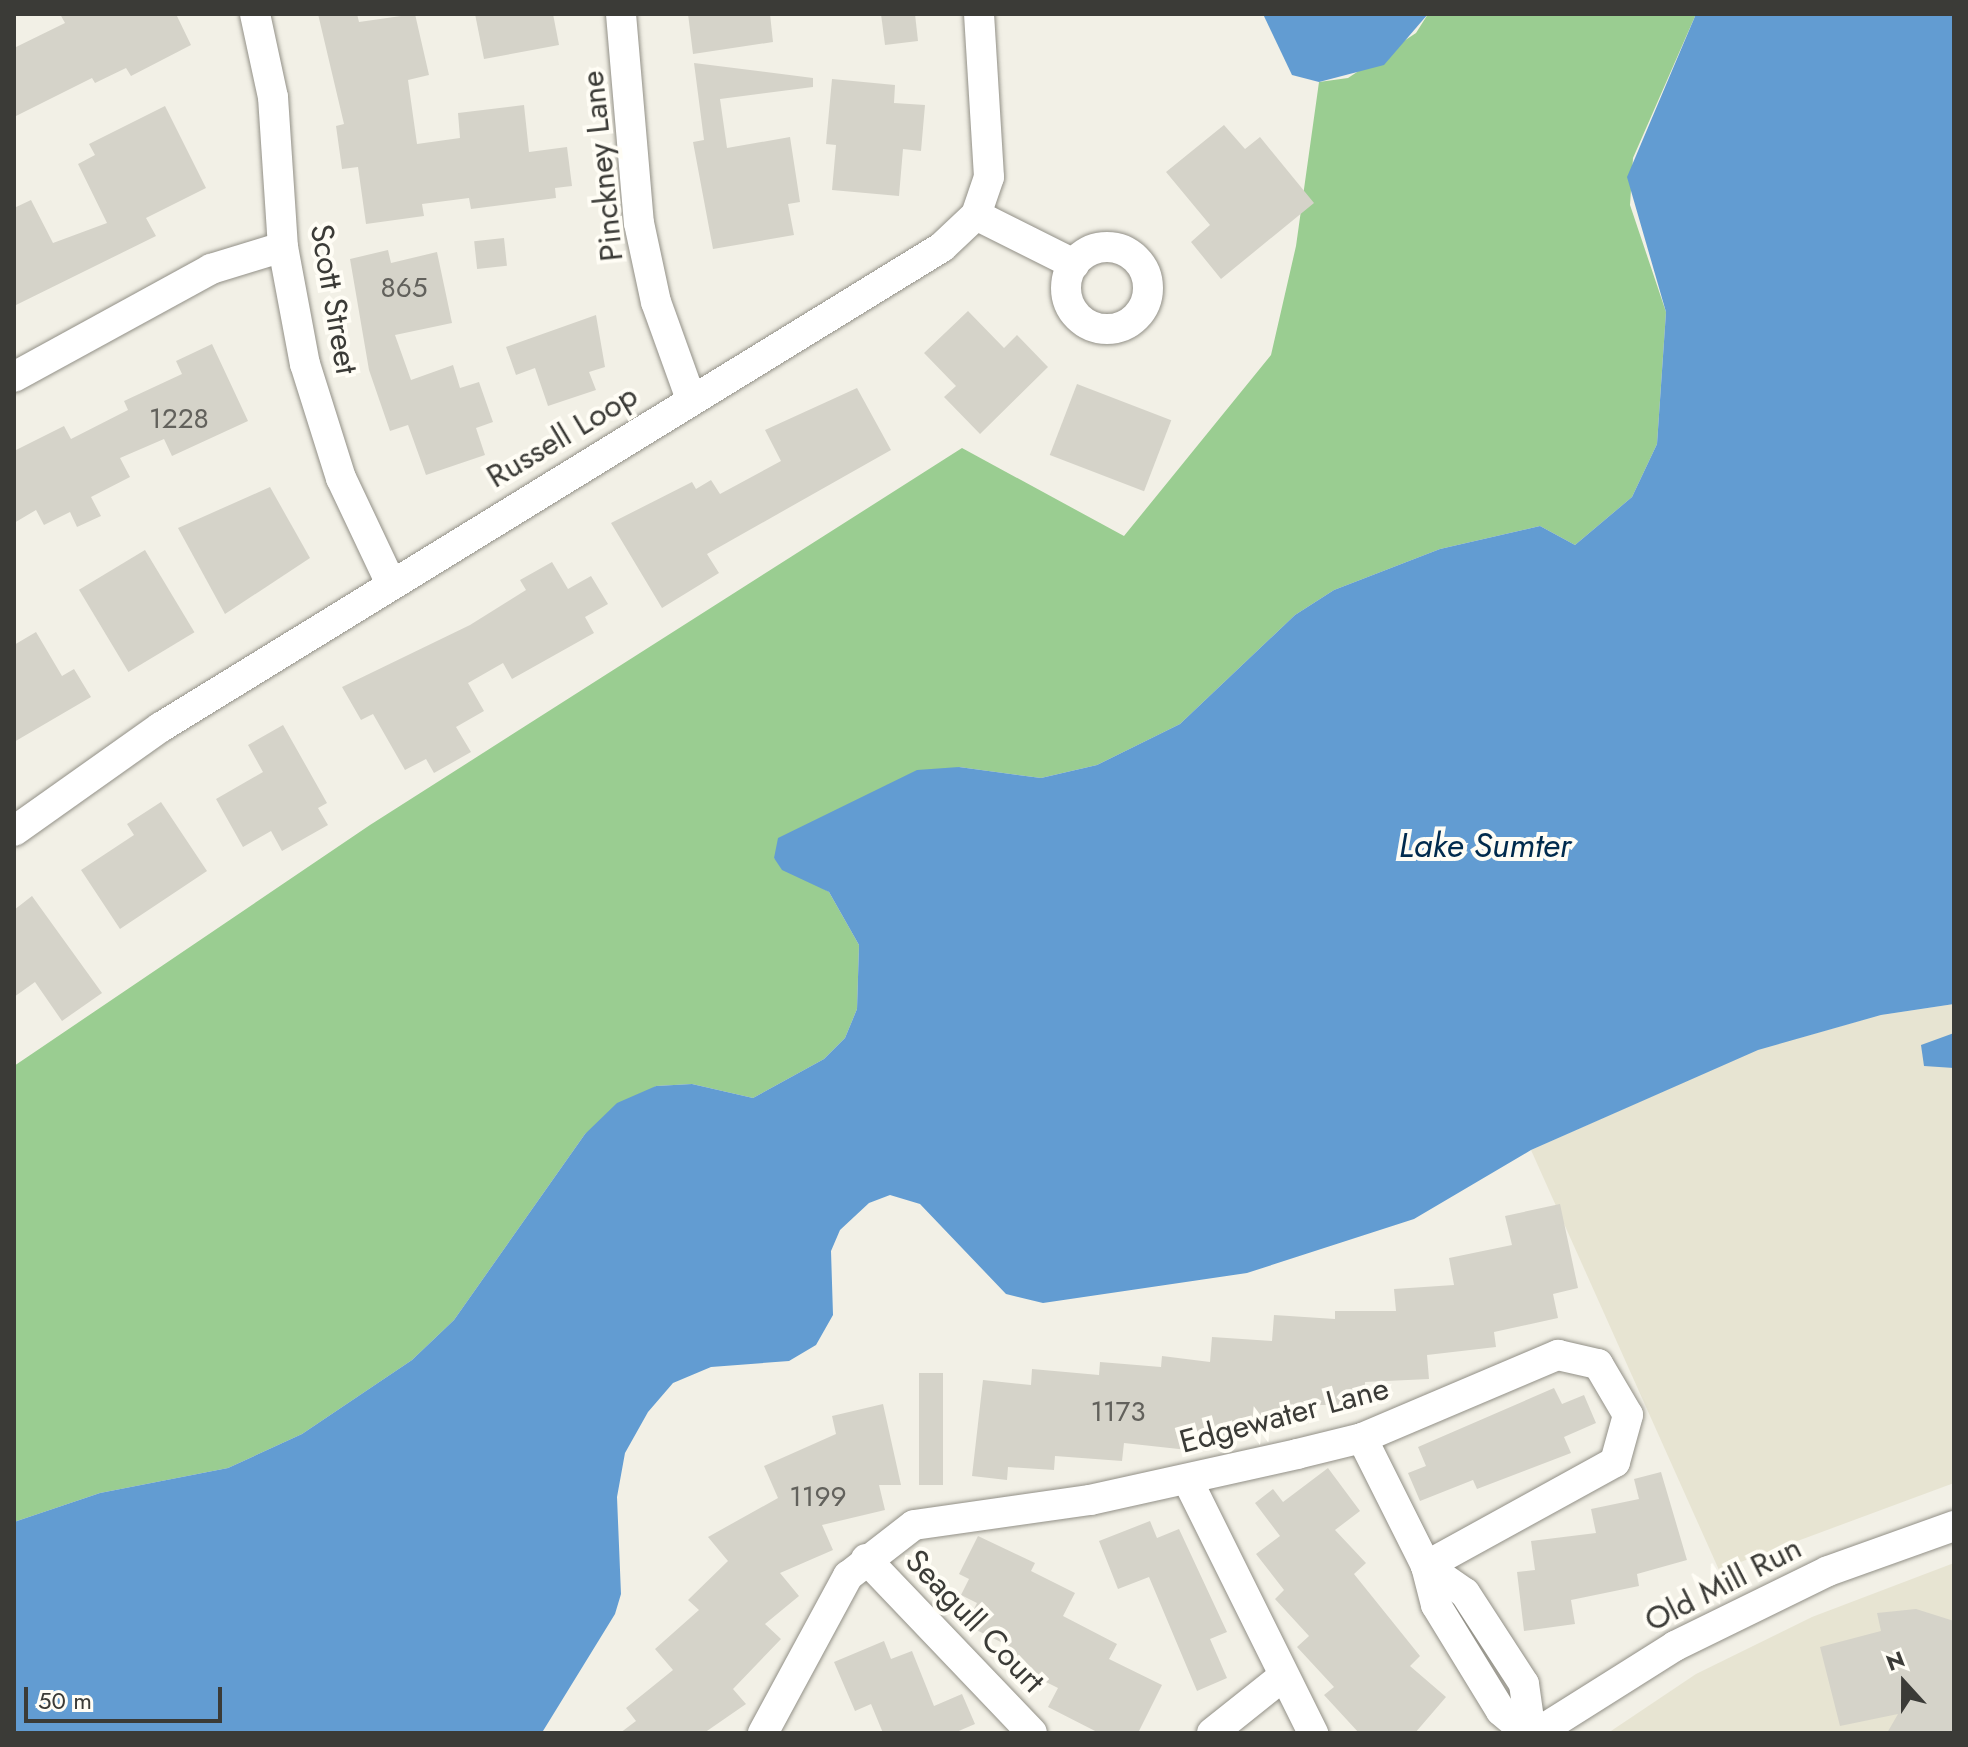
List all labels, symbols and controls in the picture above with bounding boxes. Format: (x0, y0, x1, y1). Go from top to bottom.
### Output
street label: Pinckney Lane (573, 69, 631, 263)
street label: Scott Street (302, 221, 366, 377)
house number: 865 (380, 271, 428, 305)
street label: Russell Loop (480, 376, 644, 496)
house number: 1228 (149, 402, 209, 436)
water label: Lake Sumter (1399, 826, 1571, 866)
street label: Edgewater Lane (1175, 1369, 1393, 1461)
house number: 1173 (1090, 1395, 1146, 1429)
house number: 1199 (789, 1480, 847, 1514)
street label: Old Mill Run (1638, 1528, 1808, 1640)
street label: Seagull Court (897, 1542, 1053, 1700)
north arrow (1864, 1643, 1944, 1723)
text: N (1882, 1643, 1909, 1679)
scale bar (28, 1671, 226, 1721)
text: 50 m (38, 1683, 92, 1718)

